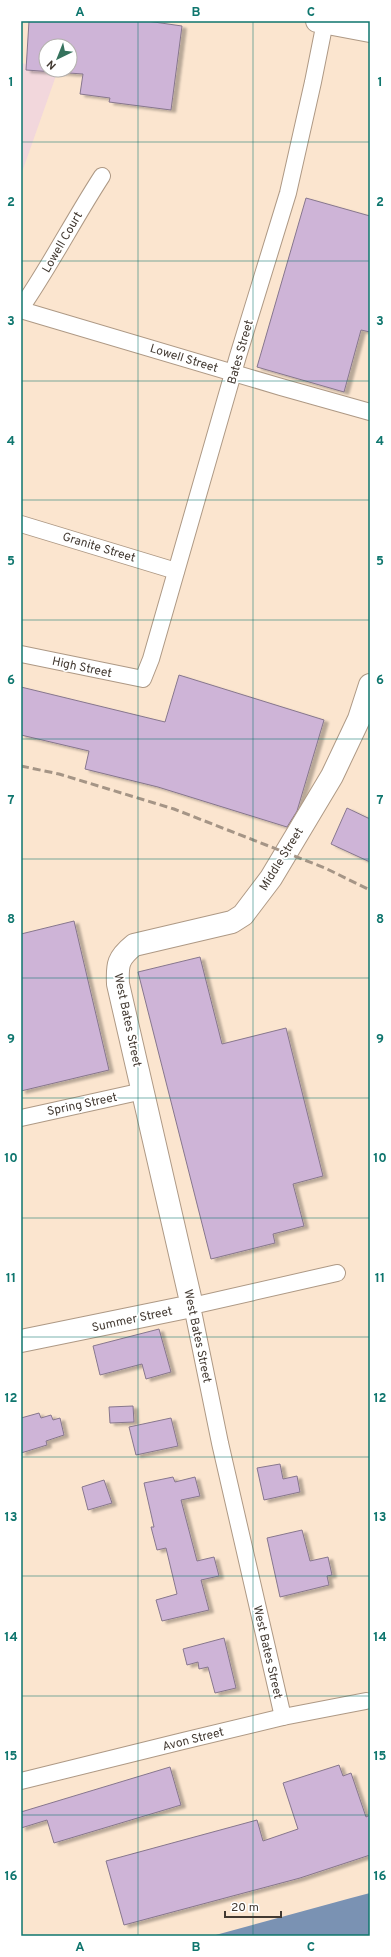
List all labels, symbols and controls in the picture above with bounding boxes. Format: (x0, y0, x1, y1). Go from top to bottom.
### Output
text: A (75, 5, 85, 21)
text: B (192, 5, 201, 21)
text: C (307, 5, 315, 21)
north arrow (38, 38, 78, 78)
text: N (44, 57, 60, 72)
text: 1 (8, 75, 14, 91)
text: 1 (377, 75, 383, 91)
text: 2 (7, 195, 15, 211)
text: 2 (376, 195, 384, 211)
street label: Lowell Court (39, 209, 87, 276)
text: 3 (7, 314, 15, 330)
text: 3 (376, 314, 384, 330)
street label: Bates Street (224, 318, 258, 386)
street label: Lowell Street (148, 341, 220, 377)
text: 4 (7, 434, 15, 450)
text: 4 (376, 434, 384, 450)
street label: Granite Street (60, 529, 137, 567)
text: 5 (7, 554, 15, 570)
text: 5 (376, 554, 384, 570)
street label: High Street (50, 654, 113, 682)
text: 6 (7, 673, 15, 689)
text: 6 (376, 673, 384, 689)
text: 7 (8, 793, 15, 809)
text: 7 (377, 793, 384, 809)
street label: Middle Street (256, 825, 308, 894)
text: 8 (7, 912, 15, 928)
text: 8 (376, 912, 384, 928)
street label: West Bates Street (109, 972, 145, 1069)
text: 9 (7, 1032, 15, 1048)
text: 9 (376, 1032, 384, 1048)
street label: Spring Street (46, 1090, 119, 1120)
text: 10 (4, 1151, 18, 1167)
text: 10 (373, 1151, 387, 1167)
text: 11 (6, 1271, 16, 1287)
text: 11 (375, 1271, 385, 1287)
street label: West Bates Street (179, 1288, 215, 1385)
street label: Summer Street (91, 1304, 174, 1336)
text: 12 (4, 1391, 18, 1407)
text: 12 (373, 1391, 387, 1407)
text: 13 (5, 1510, 18, 1526)
text: 13 (374, 1510, 387, 1526)
street label: West Bates Street (249, 1604, 286, 1700)
text: 14 (4, 1630, 18, 1646)
text: 14 (373, 1630, 387, 1646)
street label: Avon Street (161, 1725, 226, 1755)
text: 15 (4, 1749, 18, 1765)
text: 15 (373, 1749, 387, 1765)
text: 16 (4, 1869, 18, 1885)
text: 16 (373, 1869, 387, 1885)
scale bar (225, 1893, 281, 1919)
text: 20 m (231, 1900, 259, 1916)
text: A (75, 1940, 85, 1956)
text: B (192, 1940, 201, 1956)
text: C (307, 1940, 315, 1956)

